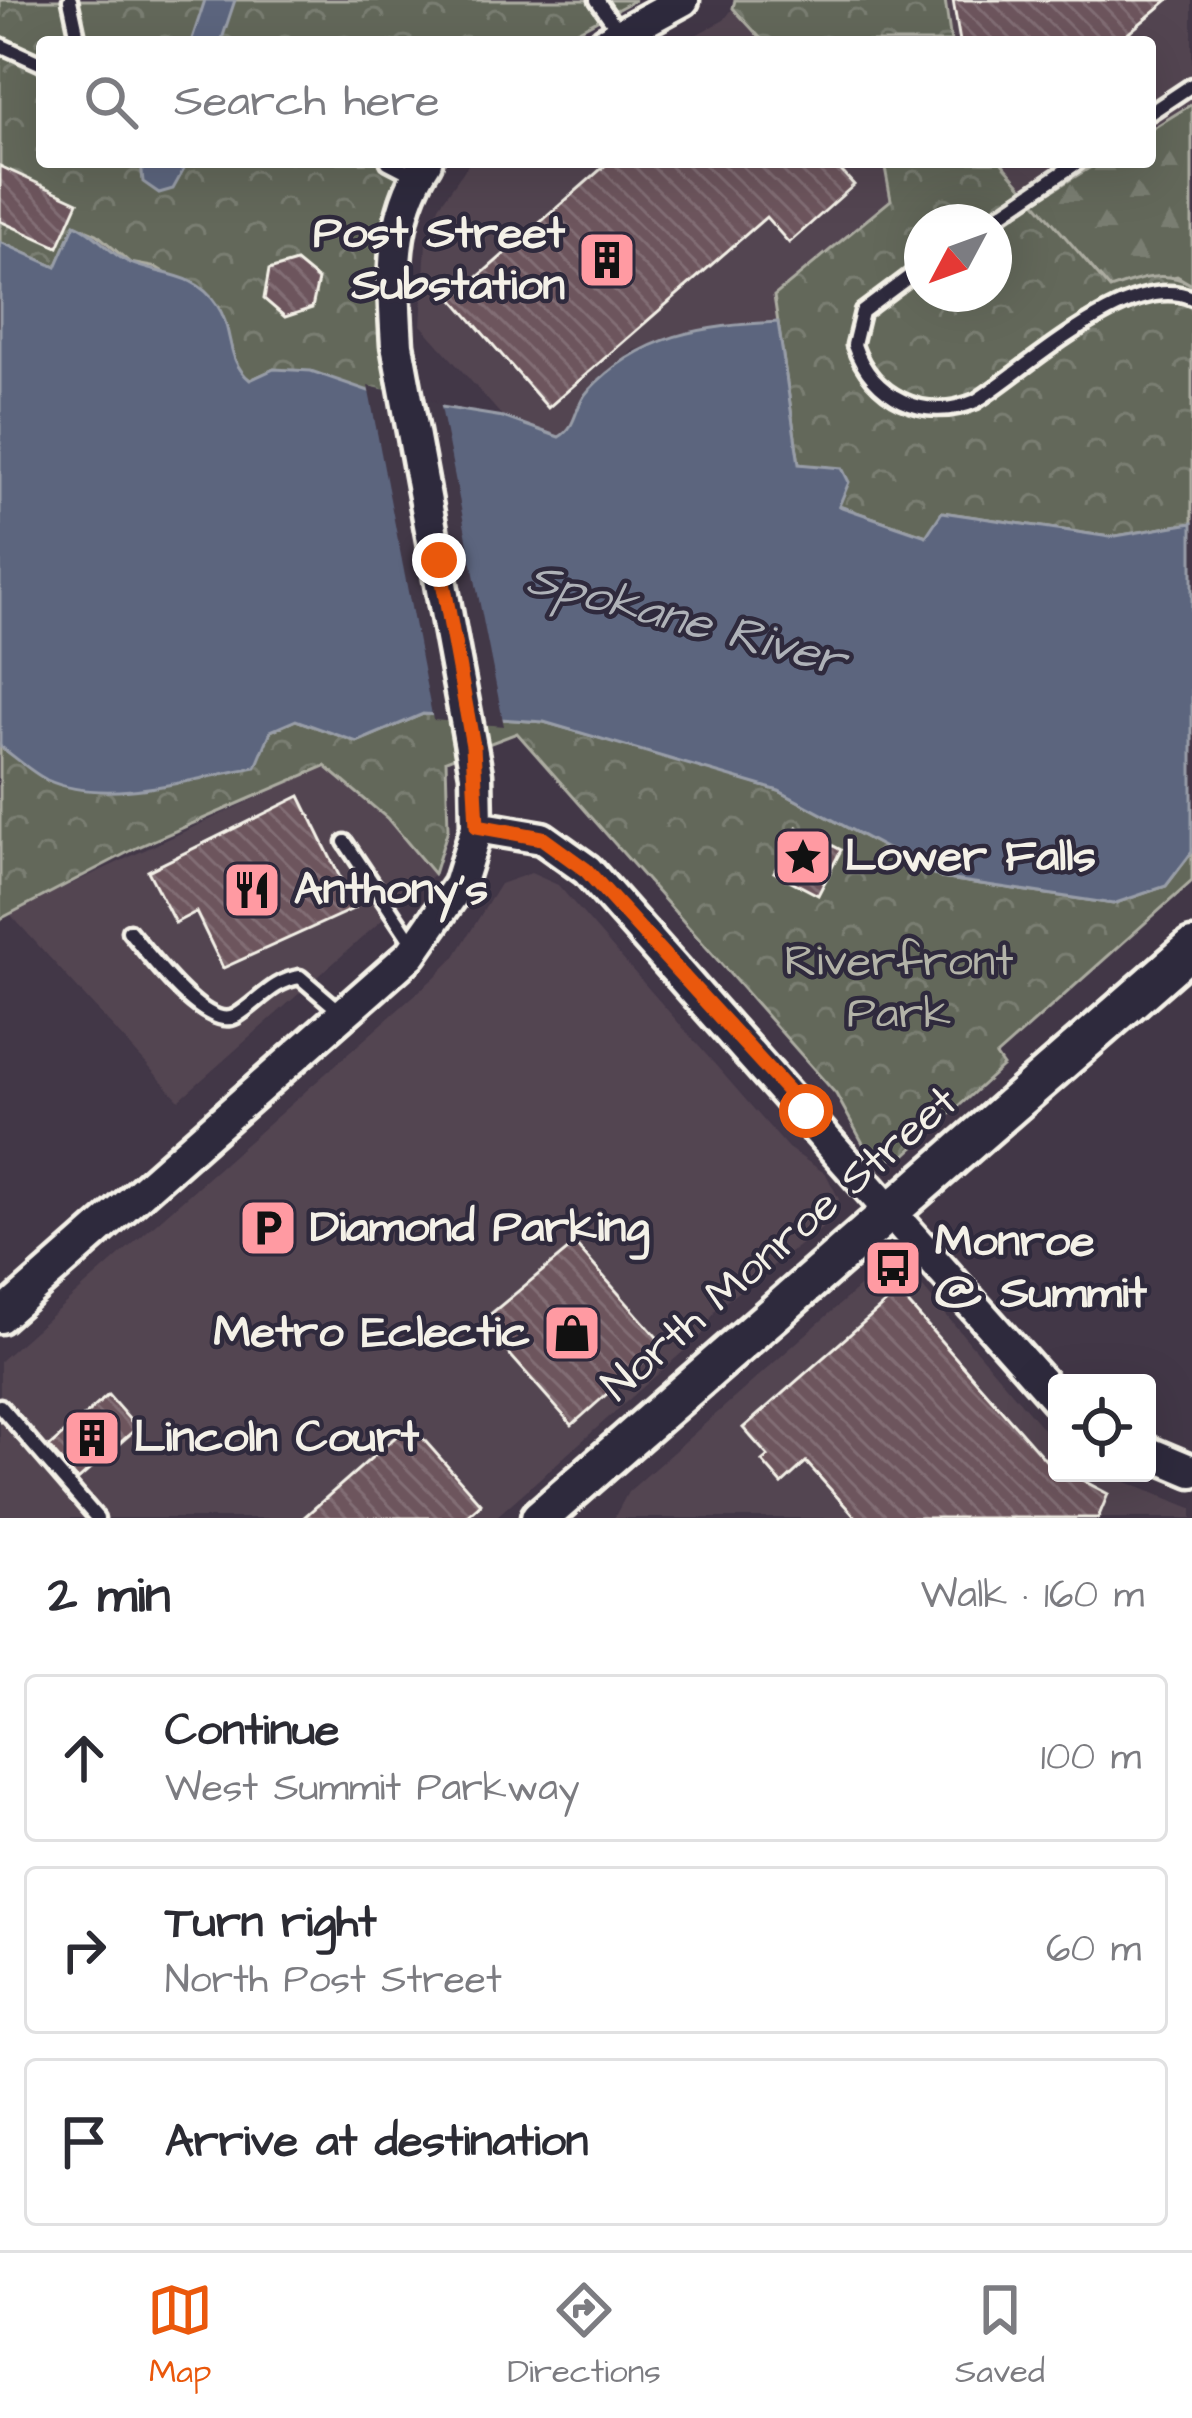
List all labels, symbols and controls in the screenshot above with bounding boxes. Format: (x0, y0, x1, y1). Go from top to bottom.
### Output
search box (36, 36, 1156, 168)
icon: search (78, 69, 144, 135)
text: Search here (174, 71, 440, 133)
place label: Post Street Substation (313, 203, 566, 317)
north arrow (904, 204, 1012, 312)
building icon: Post Street Substation (576, 229, 638, 291)
route end (412, 533, 466, 587)
water label: Spokane River (520, 546, 857, 695)
place icon: Lower Falls (772, 826, 834, 888)
place label: Lower Falls (845, 826, 1096, 888)
restaurant icon: Anthony's (221, 859, 283, 921)
place label: Anthony's (294, 859, 488, 923)
park label: Riverfront Park (785, 931, 1013, 1045)
street label: North Monroe Street (589, 1072, 971, 1416)
route start (779, 1084, 833, 1138)
parking icon: Diamond Parking (237, 1197, 299, 1259)
place label: Diamond Parking (310, 1197, 649, 1260)
place label: Monroe @ Summit (935, 1211, 1148, 1325)
bus stop icon: Monroe @ Summit (862, 1237, 924, 1299)
place label: Metro Eclectic (214, 1302, 530, 1364)
shop icon: Metro Eclectic (541, 1302, 603, 1364)
map controls (1048, 1374, 1156, 1482)
button: locate (1048, 1374, 1156, 1482)
building icon: Lincoln Court (61, 1407, 123, 1469)
place label: Lincoln Court (134, 1407, 420, 1469)
text: 2 min (48, 1561, 171, 1632)
text: Walk · 160 m (921, 1569, 1144, 1623)
text: Continue (165, 1700, 339, 1762)
icon: ahead (51, 1725, 117, 1791)
text: 100 m (1041, 1731, 1141, 1785)
text: West Summit Parkway (165, 1762, 580, 1816)
text: Turn right (165, 1892, 377, 1954)
icon: right (51, 1917, 117, 1983)
text: 60 m (1046, 1923, 1141, 1977)
text: North Post Street (165, 1954, 502, 2008)
icon: arrive (51, 2109, 117, 2175)
text: Arrive at destination (165, 2111, 588, 2173)
tab: Map (147, 2277, 213, 2395)
tab: Directions (507, 2277, 661, 2395)
tab: Saved (955, 2277, 1045, 2395)

